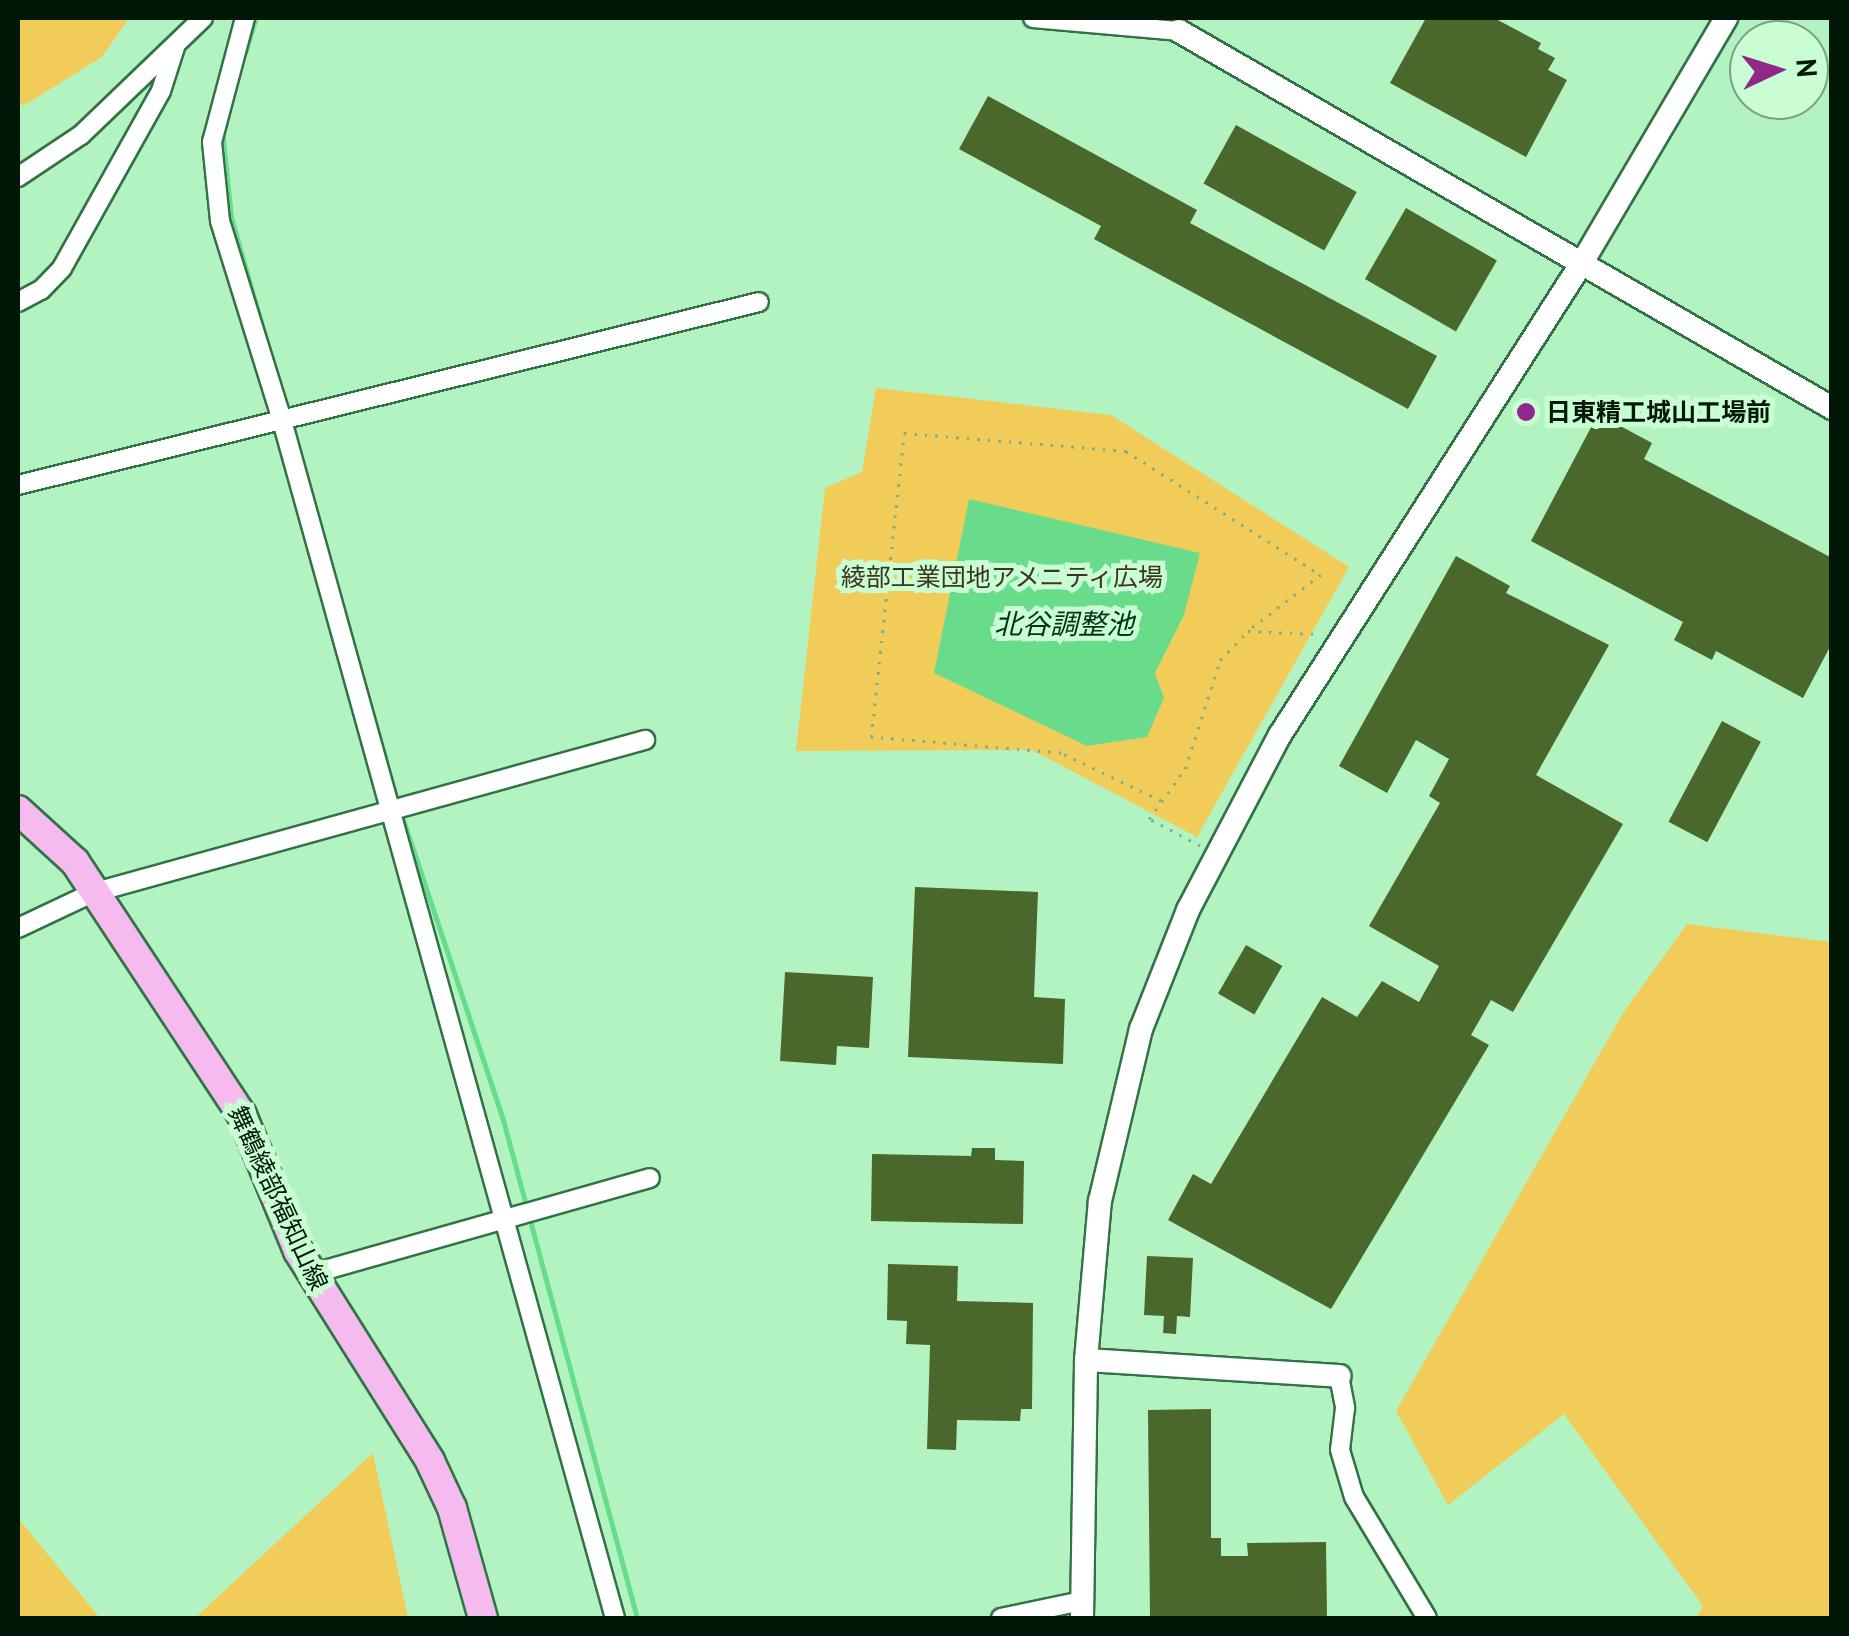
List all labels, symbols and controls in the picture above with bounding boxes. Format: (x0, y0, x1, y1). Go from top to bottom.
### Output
north arrow (1729, 20, 1829, 120)
text: N (1788, 58, 1827, 78)
place label: 日東精工城山工場前 (1546, 397, 1771, 427)
marker: 日東精工城山工場前 (1515, 401, 1537, 423)
park label: 綾部工業団地アメニティ広場 (840, 562, 1164, 592)
water label: 北谷調整池 (994, 607, 1134, 641)
street label: 舞鶴綾部福知山線 (222, 1101, 334, 1295)

